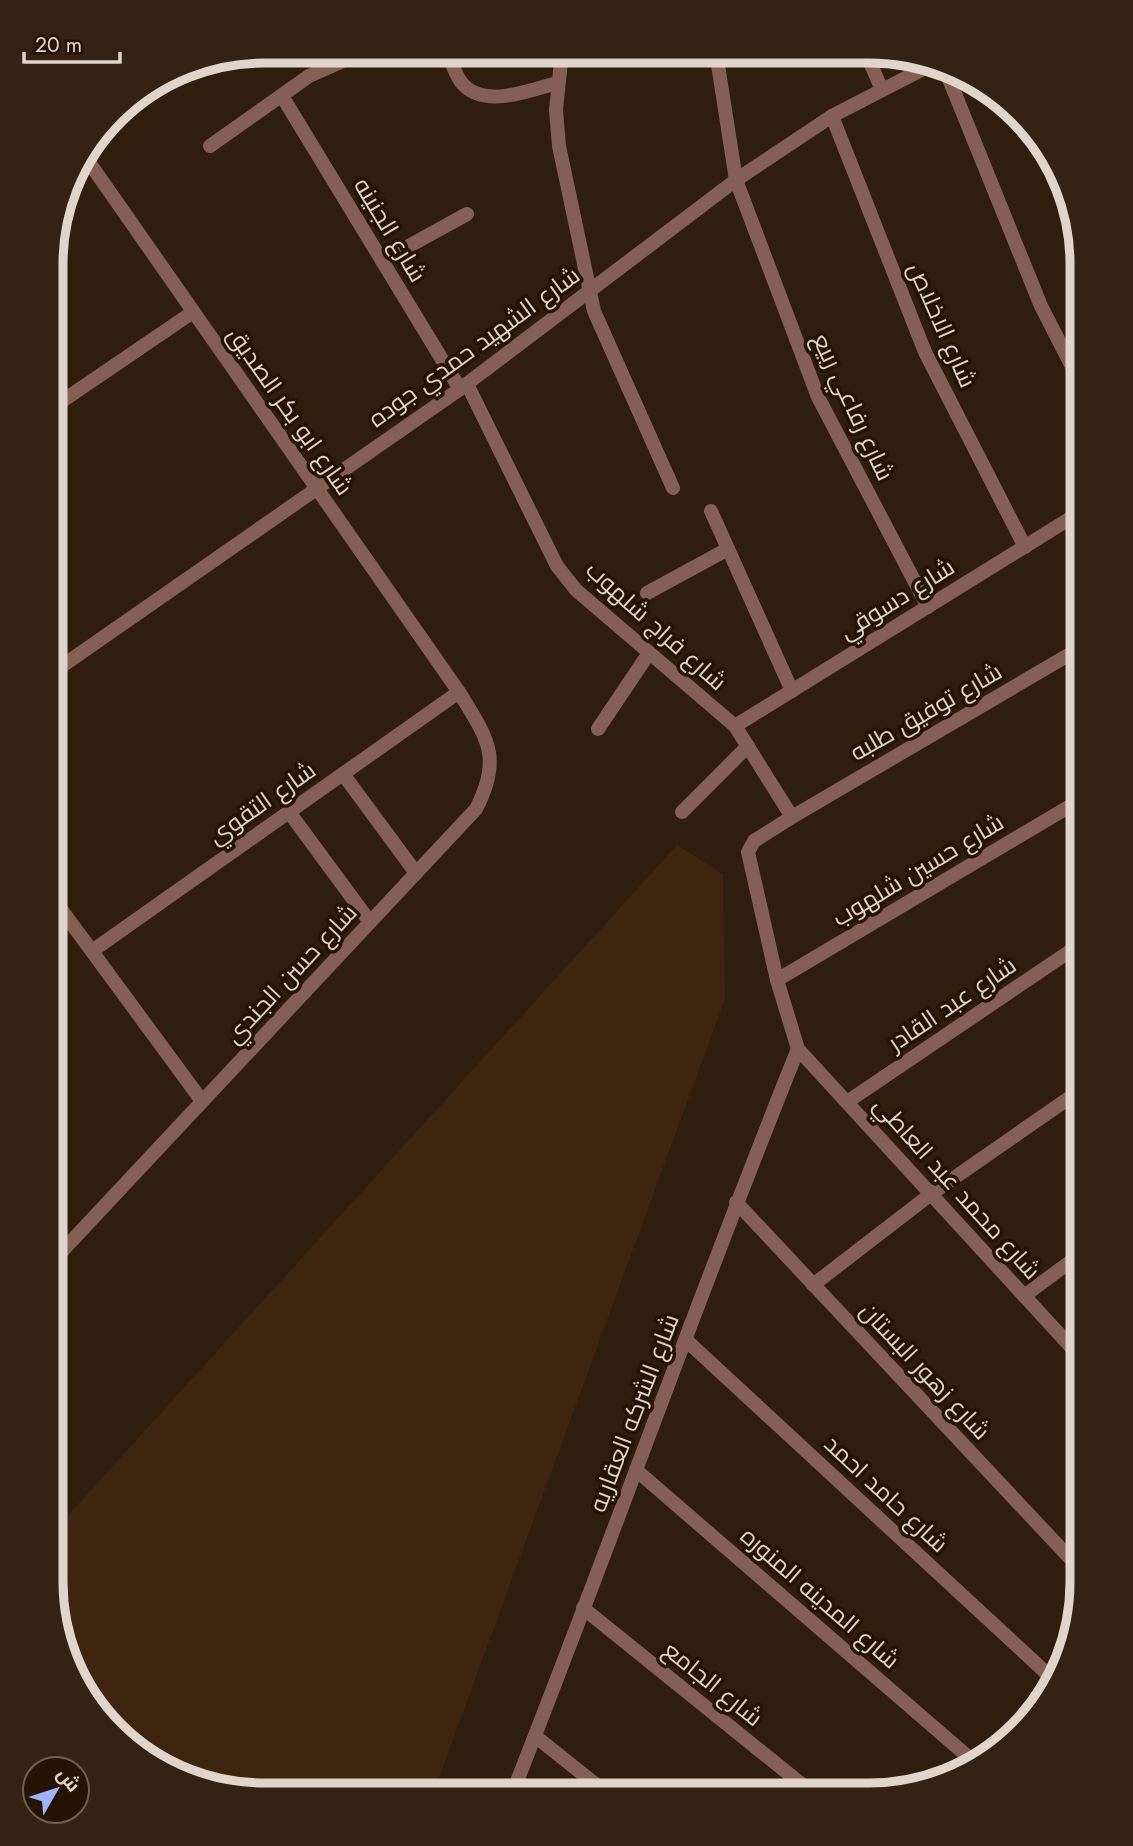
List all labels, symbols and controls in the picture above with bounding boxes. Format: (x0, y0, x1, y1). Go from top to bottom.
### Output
scale bar (24, 21, 121, 65)
text: 20 m (35, 30, 82, 60)
street label: شارع الجنينه (345, 171, 435, 289)
street label: شارع الاخلاص (899, 257, 986, 393)
street label: شارع الشهيد حمدي جوده (361, 258, 587, 436)
street label: شارع ابو بكر الصديق (219, 319, 362, 502)
street label: شارع رفاعي ربيع (802, 327, 903, 487)
street label: شارع دسوقي (832, 549, 962, 650)
street label: شارع فراج شلهوب (578, 553, 735, 698)
street label: شارع توفيق طلبه (843, 654, 1008, 769)
street label: شارع التقوي (201, 753, 323, 853)
street label: شارع حسين شلهوب (825, 804, 1010, 935)
street label: شارع حسن الجندي (216, 896, 366, 1052)
street label: شارع عبد القادر (879, 948, 1023, 1061)
street label: شارع محمد عبد العاطي (864, 1088, 1049, 1288)
street label: شارع زهور البستان (852, 1294, 999, 1447)
street label: شارع الشركه العقاريه (580, 1309, 687, 1517)
street label: شارع حامد احمد (816, 1427, 956, 1560)
street label: شارع المدينه المنوره (733, 1519, 908, 1677)
street label: شارع الجامع (656, 1633, 771, 1735)
north arrow (21, 1755, 91, 1825)
text: ش (51, 1762, 87, 1798)

